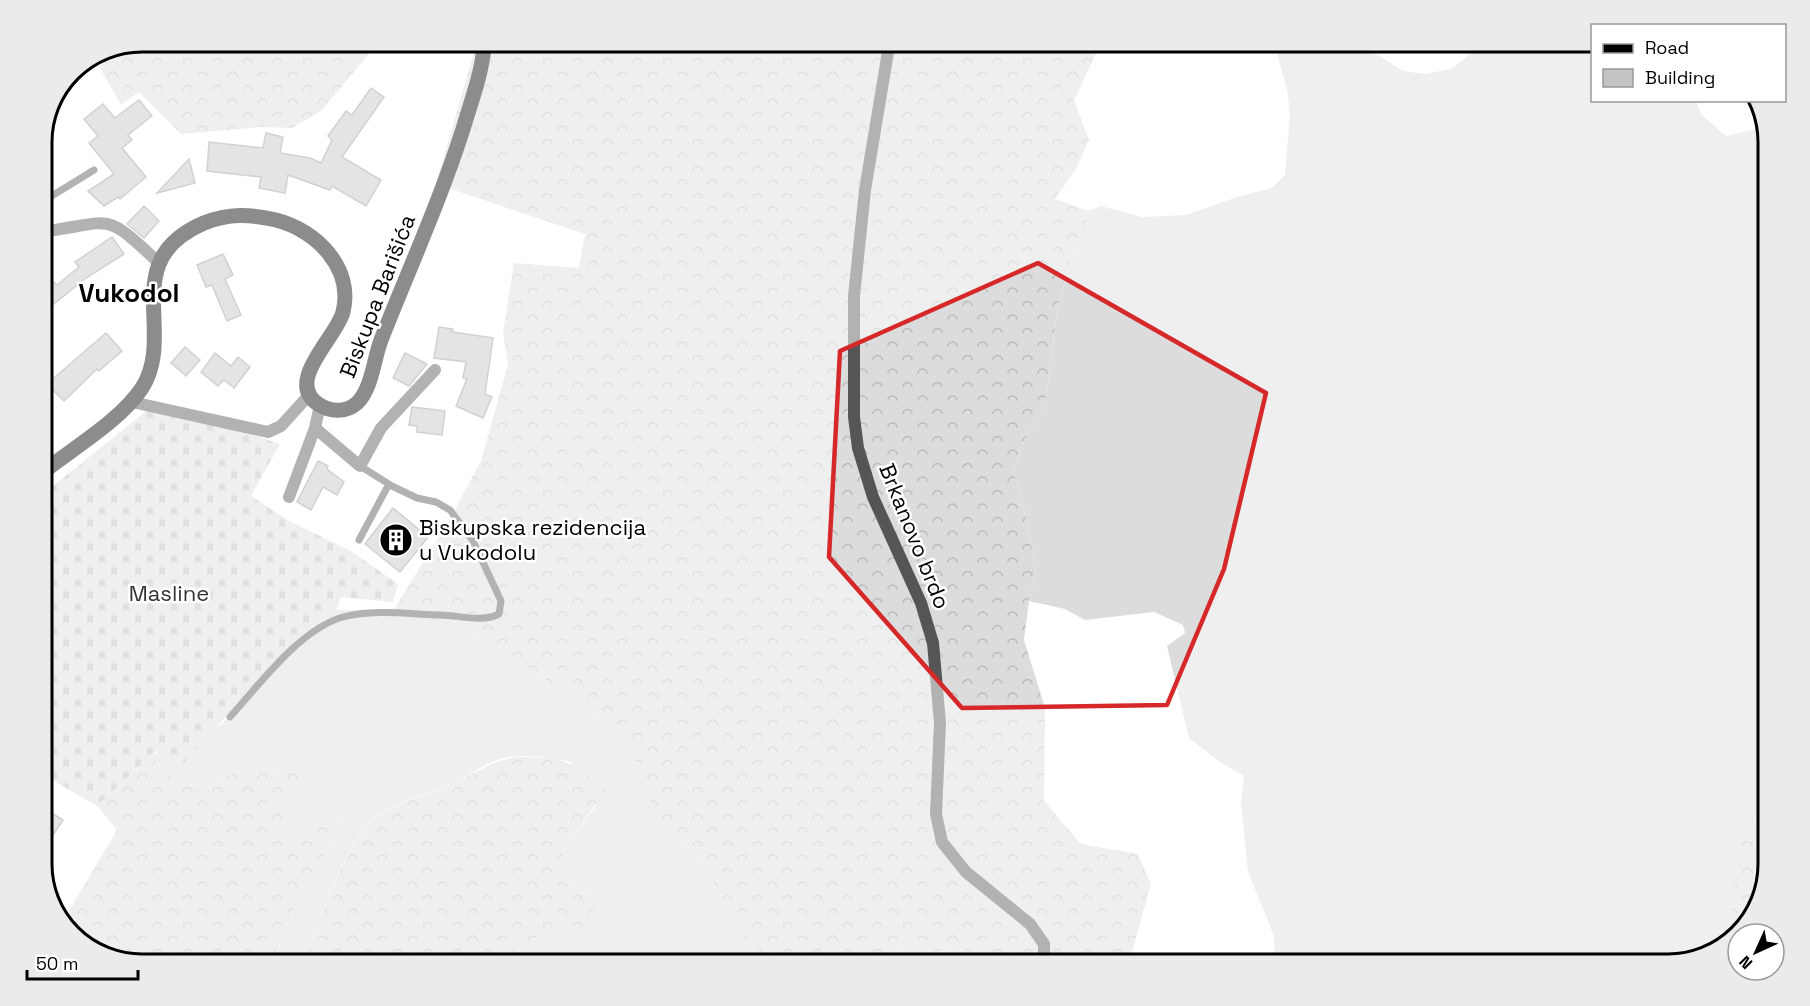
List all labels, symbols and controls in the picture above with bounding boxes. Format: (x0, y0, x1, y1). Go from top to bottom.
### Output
legend (1591, 24, 1786, 102)
text: Road (1645, 36, 1689, 59)
text: Building (1645, 66, 1715, 89)
street label: Biskupa Barišića (333, 210, 421, 382)
district label: Vukodol (79, 276, 179, 310)
street label: Brkanovo brdo (873, 459, 957, 613)
place label: Biskupska rezidencija u Vukodolu (419, 513, 647, 566)
building icon: Biskupska rezidencija u Vukodolu (378, 522, 414, 558)
park label: Masline (129, 579, 209, 607)
north arrow (1726, 922, 1786, 982)
scale bar (27, 943, 138, 981)
text: N (1735, 951, 1757, 973)
text: 50 m (36, 952, 78, 975)

